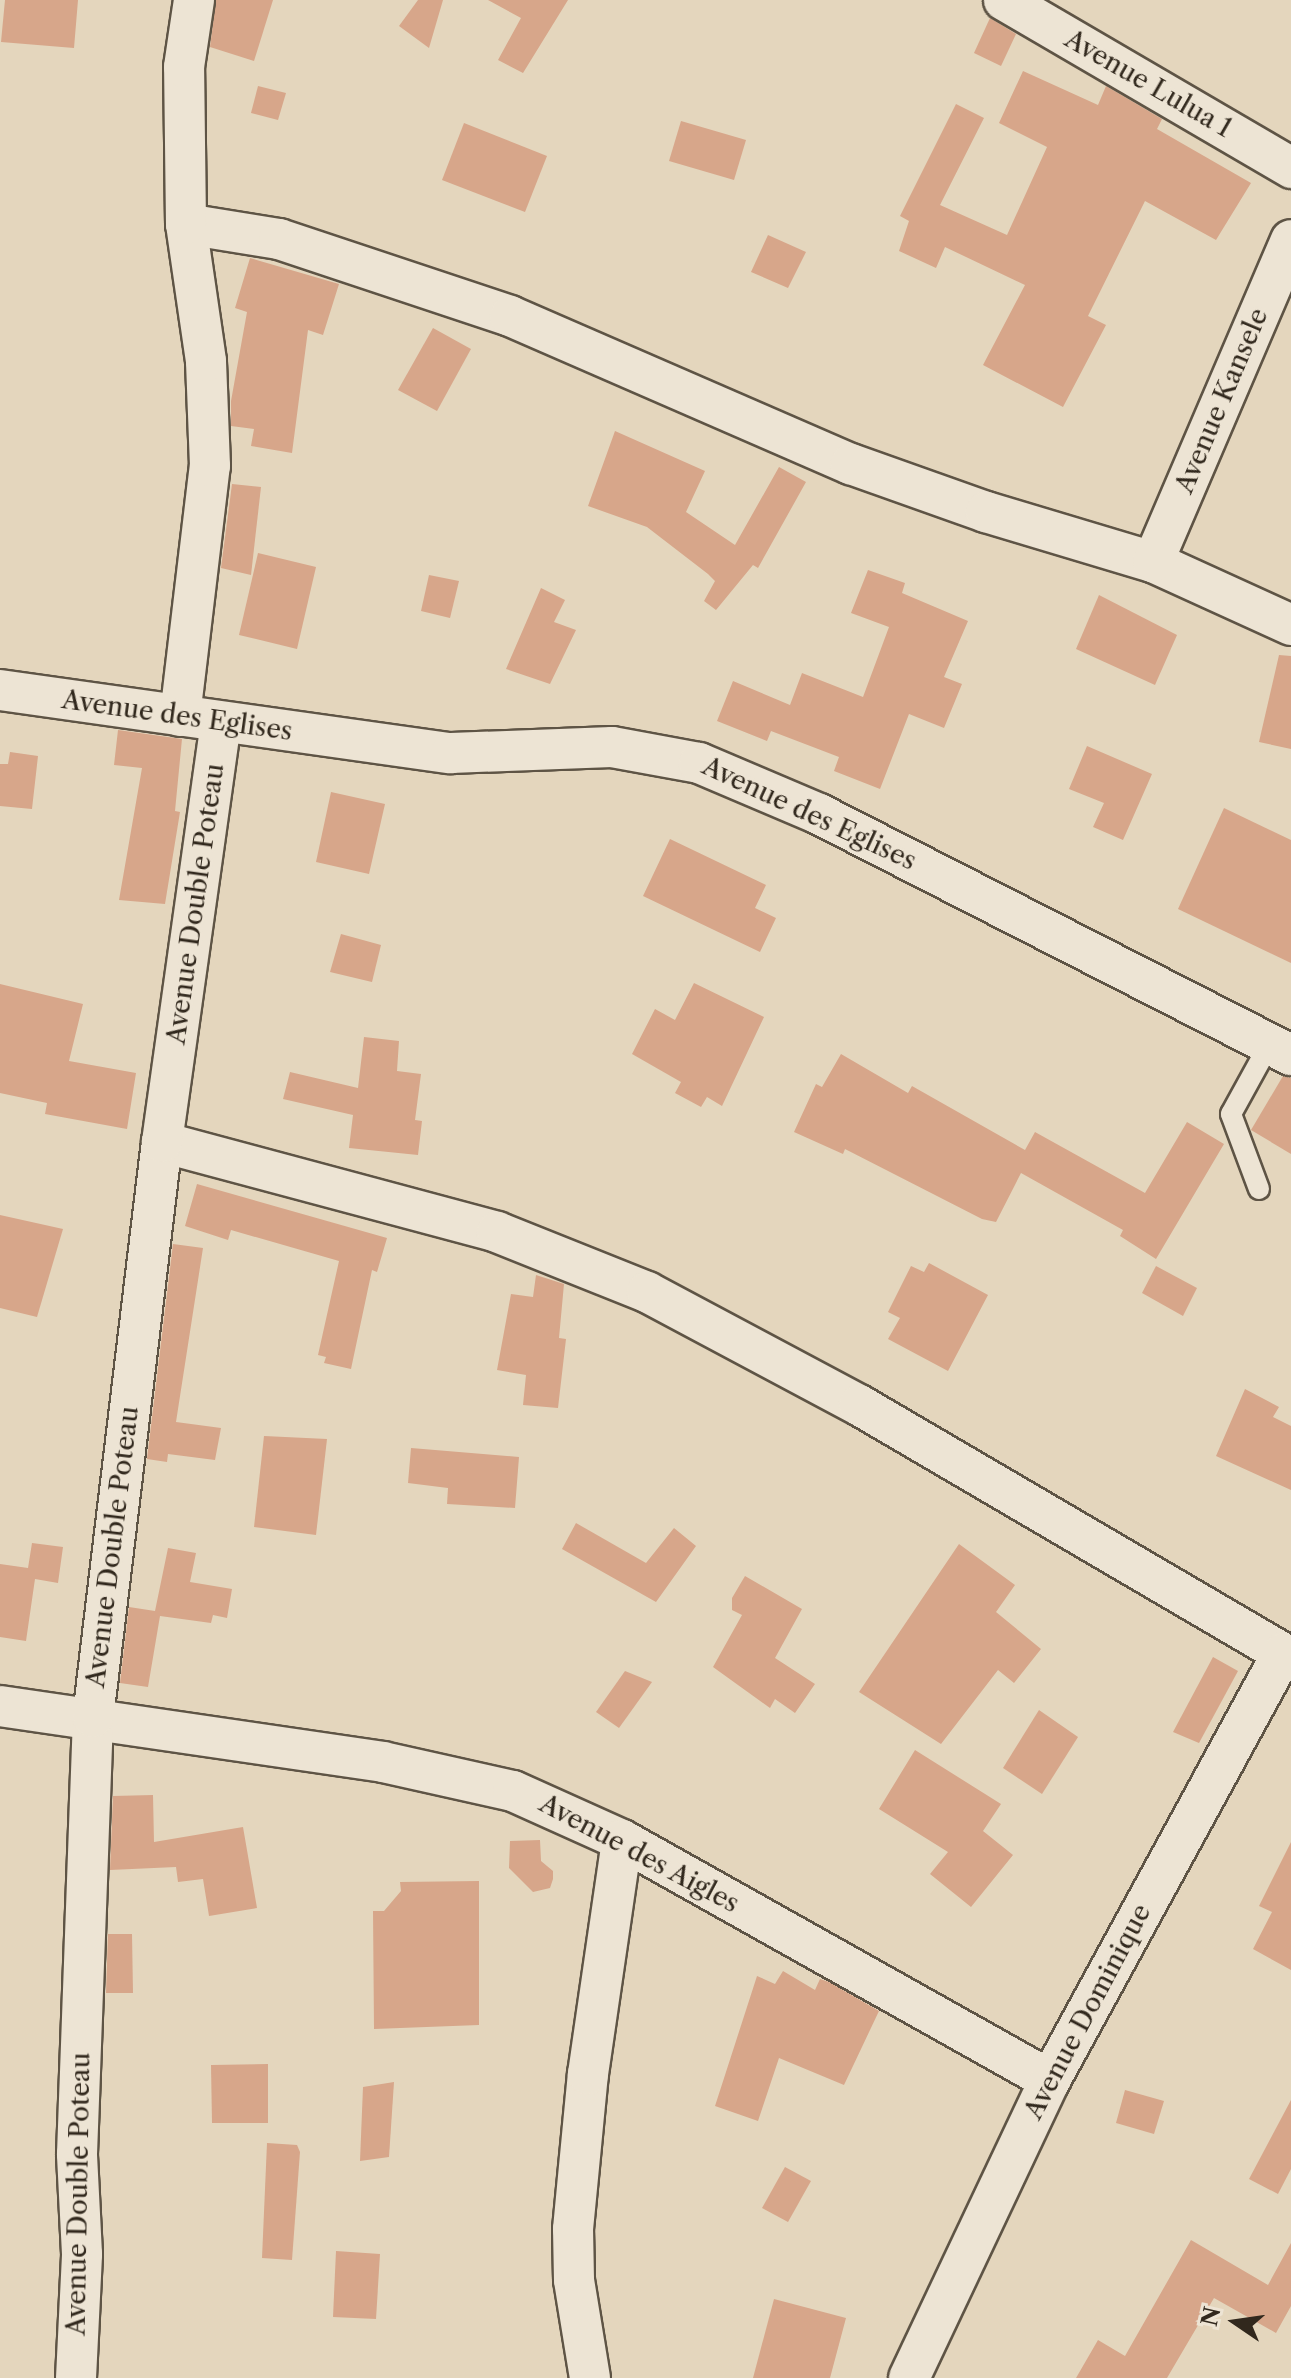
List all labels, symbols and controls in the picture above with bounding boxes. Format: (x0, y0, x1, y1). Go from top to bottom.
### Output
street label: Avenue Lulua 1 (1059, 24, 1237, 144)
street label: Avenue Kansele (1169, 304, 1275, 498)
street label: Avenue des Eglises (60, 684, 294, 748)
street label: Avenue des Eglises (697, 751, 921, 877)
street label: Avenue Double Poteau (161, 762, 231, 1046)
street label: Avenue Double Poteau (80, 1405, 146, 1689)
street label: Avenue des Aigles (533, 1788, 745, 1920)
street label: Avenue Dominique (1018, 1899, 1158, 2125)
street label: Avenue Double Poteau (61, 2052, 97, 2336)
north arrow (1195, 2282, 1275, 2362)
text: N (1196, 2304, 1226, 2329)

